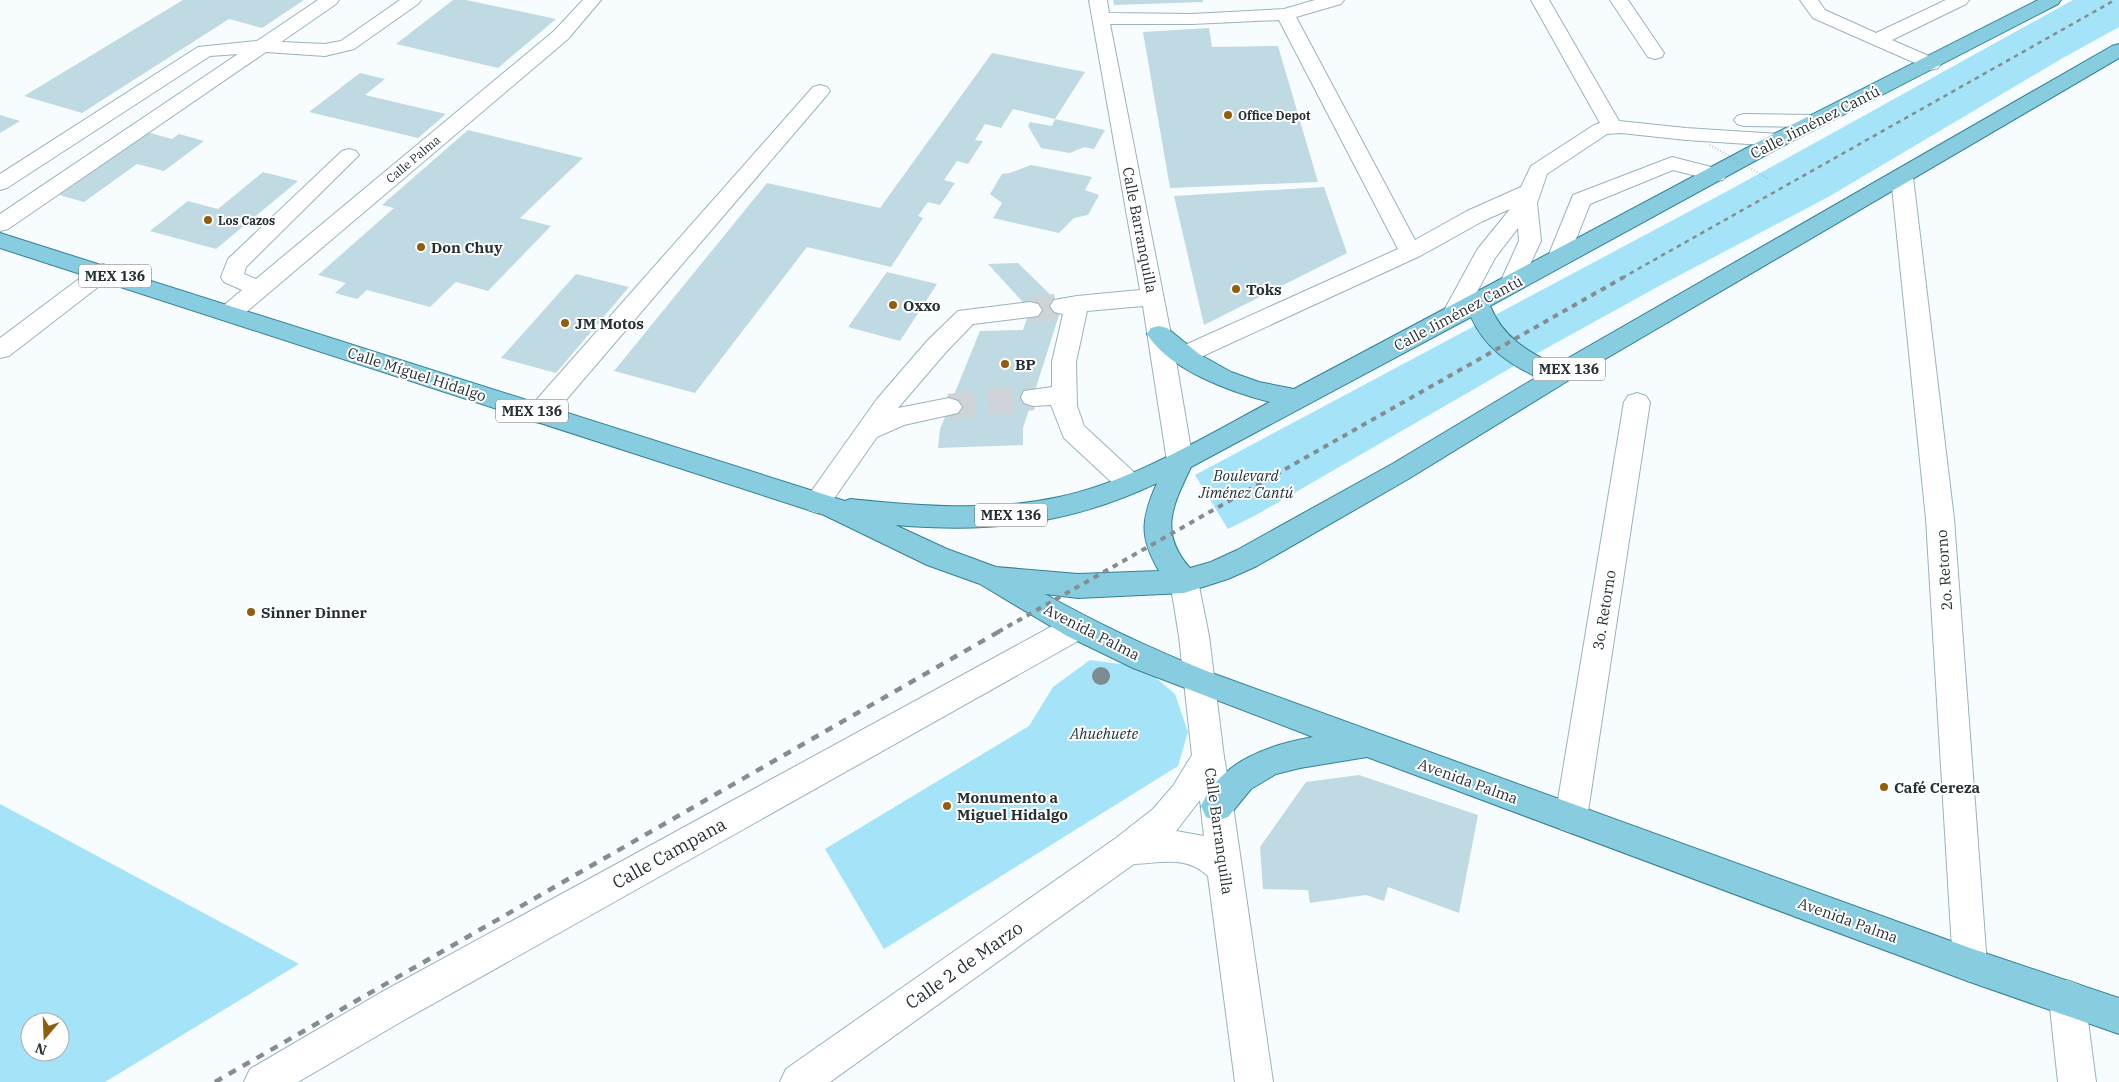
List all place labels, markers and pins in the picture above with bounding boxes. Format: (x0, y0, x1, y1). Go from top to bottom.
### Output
place label: Office Depot (1238, 108, 1311, 123)
marker: Office Depot (1222, 109, 1234, 121)
place label: Los Cazos (218, 213, 275, 228)
marker: Los Cazos (202, 214, 214, 226)
place label: Don Chuy (431, 238, 503, 257)
marker: Don Chuy (415, 241, 427, 253)
place label: Toks (1246, 280, 1282, 299)
marker: Toks (1230, 283, 1242, 295)
place label: Oxxo (903, 296, 941, 315)
marker: Oxxo (887, 299, 899, 311)
place label: JM Motos (575, 314, 644, 333)
marker: JM Motos (559, 317, 571, 329)
place label: BP (1015, 355, 1036, 374)
marker: BP (999, 358, 1011, 370)
place label: Sinner Dinner (261, 603, 367, 622)
marker: Sinner Dinner (245, 606, 257, 618)
place label: Café Cereza (1894, 778, 1981, 797)
marker: Café Cereza (1878, 781, 1890, 793)
place label: Monumento a Miguel Hidalgo (957, 788, 1068, 824)
marker: Monumento a Miguel Hidalgo (941, 800, 953, 812)

